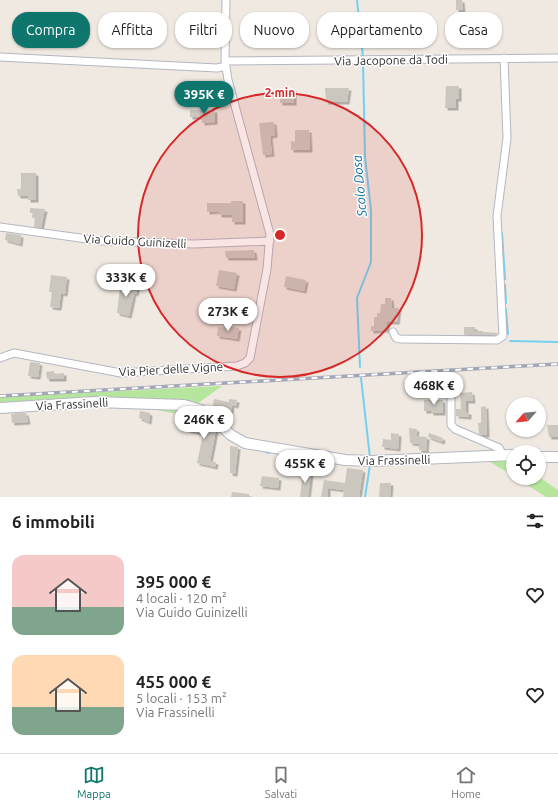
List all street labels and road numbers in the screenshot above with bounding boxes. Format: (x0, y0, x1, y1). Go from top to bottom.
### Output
street label: Via Jacopone da Todi (334, 53, 448, 67)
street label: Via Guido Guinizelli (83, 232, 187, 250)
street label: Via Pier delle Vigne (119, 360, 223, 378)
street label: Via Frassinelli (35, 396, 109, 412)
street label: Via Frassinelli (358, 453, 431, 467)

